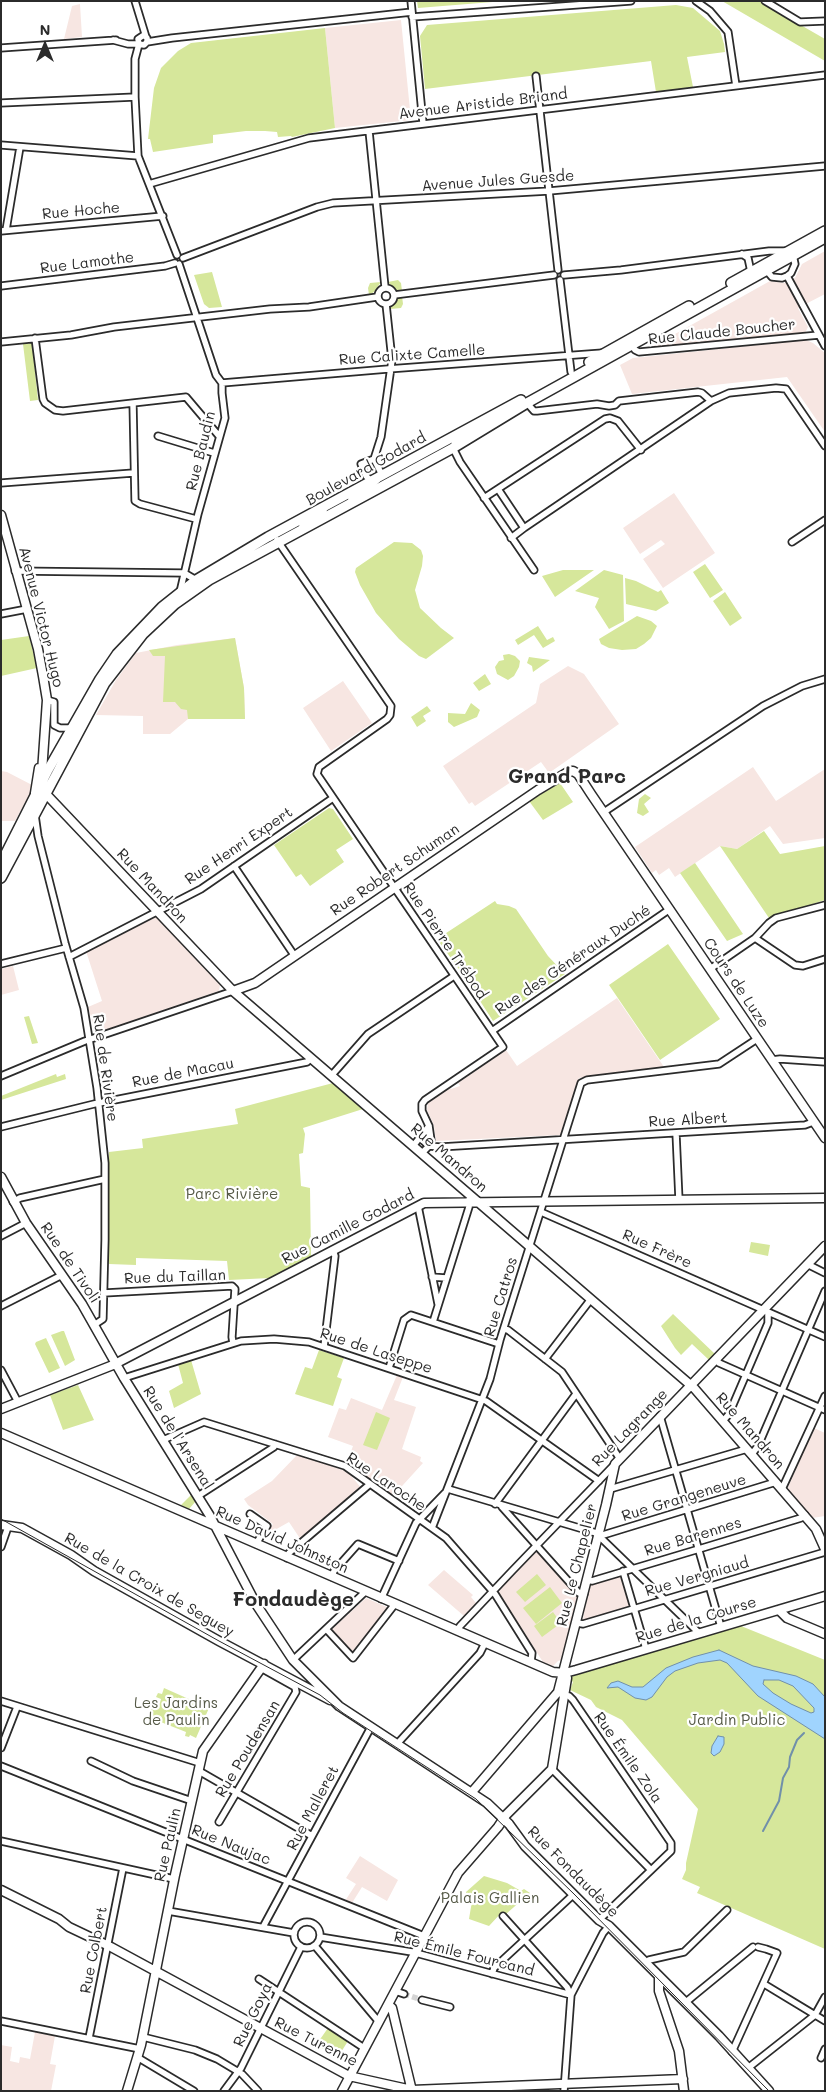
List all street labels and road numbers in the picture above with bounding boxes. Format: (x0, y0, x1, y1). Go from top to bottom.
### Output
street label: Avenue Aristide Briand (398, 85, 568, 123)
street label: Avenue Jules Guesde (421, 167, 575, 195)
street label: Rue Hoche (41, 199, 121, 223)
street label: Rue Lamothe (39, 248, 135, 278)
street label: Rue Claude Boucher (647, 315, 797, 349)
street label: Rue Calixte Camelle (338, 341, 486, 369)
street label: Rue Baudin (182, 409, 220, 493)
street label: Boulevard Godard (303, 429, 429, 509)
street label: Avenue Victor Hugo (15, 545, 67, 689)
street label: Rue Henri Expert (182, 803, 296, 889)
street label: Rue Robert Schuman (327, 820, 463, 920)
street label: Rue Mandron (113, 845, 191, 927)
street label: Rue Pierre Trébod (399, 879, 491, 1003)
street label: Rue des Généraux Duché (492, 901, 654, 1019)
street label: Cours de Luze (699, 935, 773, 1031)
street label: Rue de Rivière (89, 1013, 121, 1123)
street label: Rue de Macau (131, 1054, 235, 1092)
street label: Rue Albert (648, 1109, 728, 1131)
street label: Rue Mandron (407, 1120, 491, 1196)
street label: Rue Camille Godard (279, 1186, 417, 1268)
street label: Rue de Tivoli (36, 1219, 104, 1307)
street label: Rue Frère (620, 1226, 694, 1272)
street label: Rue Catros (480, 1255, 522, 1339)
street label: Rue du Taillan (124, 1266, 226, 1288)
street label: Rue de Laseppe (318, 1324, 434, 1378)
street label: Rue de l'Arsenal (139, 1383, 217, 1493)
street label: Rue Lagrange (588, 1385, 672, 1471)
street label: Rue Mandron (712, 1389, 788, 1473)
street label: Rue Laroche (343, 1449, 429, 1515)
street label: Rue Grangeneuve (620, 1471, 748, 1525)
street label: Rue Le Chapelier (553, 1502, 601, 1628)
street label: Rue David Johnston (213, 1503, 351, 1577)
street label: Rue Barennes (642, 1514, 744, 1560)
street label: Rue de la Croix de Seguey (61, 1529, 237, 1641)
street label: Rue Vergniaud (643, 1554, 751, 1600)
street label: Rue de la Course (633, 1593, 759, 1647)
street label: Rue Poudensan (212, 1697, 284, 1801)
street label: Rue Émile Zola (590, 1709, 666, 1807)
street label: Rue Malleret (283, 1763, 343, 1853)
street label: Rue Paulin (151, 1806, 185, 1884)
street label: Rue Naujac (189, 1821, 273, 1869)
street label: Rue Fondaudège (524, 1823, 622, 1921)
street label: Rue Colbert (77, 1905, 111, 1995)
street label: Rue Émile Fourcand (392, 1928, 536, 1980)
street label: Rue Goya (230, 1980, 276, 2050)
street label: Rue Turenne (271, 2013, 361, 2071)

